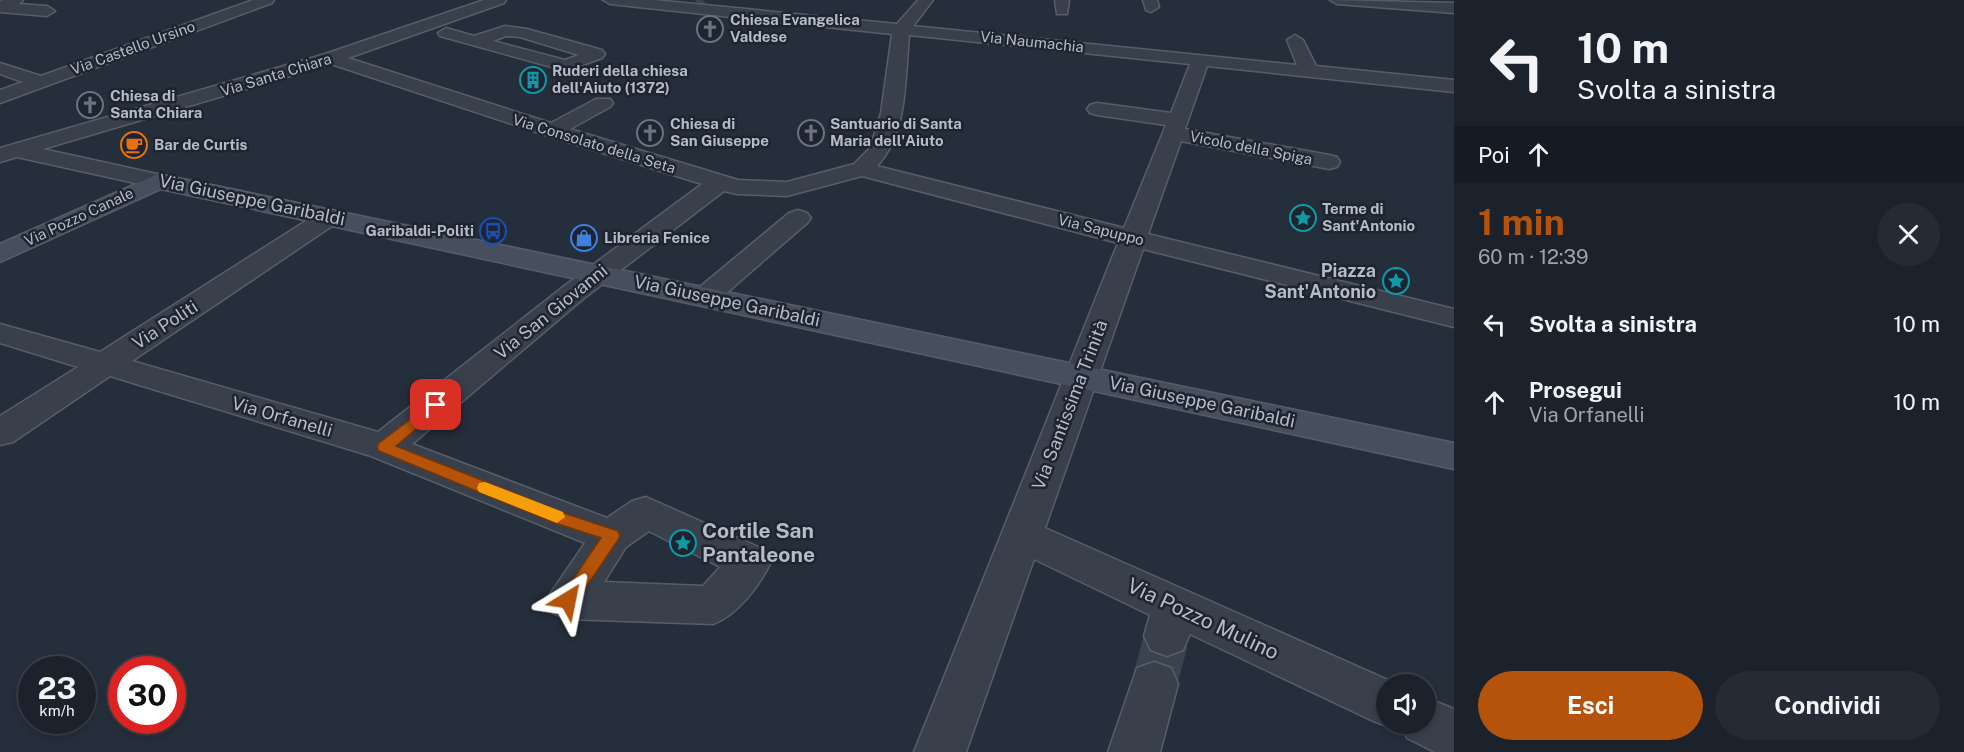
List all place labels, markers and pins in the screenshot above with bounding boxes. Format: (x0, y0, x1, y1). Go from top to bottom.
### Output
place label: Chiesa Evangelica Valdese (730, 11, 860, 45)
church icon: Chiesa Evangelica Valdese (695, 14, 725, 44)
place label: Ruderi della chiesa dell'Aiuto (1372) (552, 62, 688, 96)
building icon: Ruderi della chiesa dell'Aiuto (1372) (518, 65, 548, 95)
place label: Chiesa di Santa Chiara (110, 87, 202, 121)
church icon: Chiesa di Santa Chiara (75, 90, 105, 120)
place label: Chiesa di San Giuseppe (670, 115, 769, 149)
place label: Santuario di Santa Maria dell'Aiuto (830, 115, 962, 149)
church icon: Chiesa di San Giuseppe (635, 118, 665, 148)
church icon: Santuario di Santa Maria dell'Aiuto (796, 118, 826, 148)
cafe icon: Bar de Curtis (119, 130, 149, 160)
place label: Bar de Curtis (154, 136, 247, 153)
place label: Terme di Sant'Antonio (1322, 200, 1415, 234)
place icon: Terme di Sant'Antonio (1288, 203, 1318, 233)
bus stop icon: Garibaldi-Politi (478, 216, 508, 246)
place label: Garibaldi-Politi (365, 222, 474, 239)
shop icon: Libreria Fenice (569, 223, 599, 253)
place label: Libreria Fenice (604, 229, 710, 246)
place label: Piazza Sant'Antonio (1264, 260, 1376, 302)
place icon: Piazza Sant'Antonio (1381, 266, 1411, 296)
pin (410, 379, 461, 430)
place label: Cortile San Pantaleone (702, 518, 815, 567)
place icon: Cortile San Pantaleone (668, 528, 698, 558)

